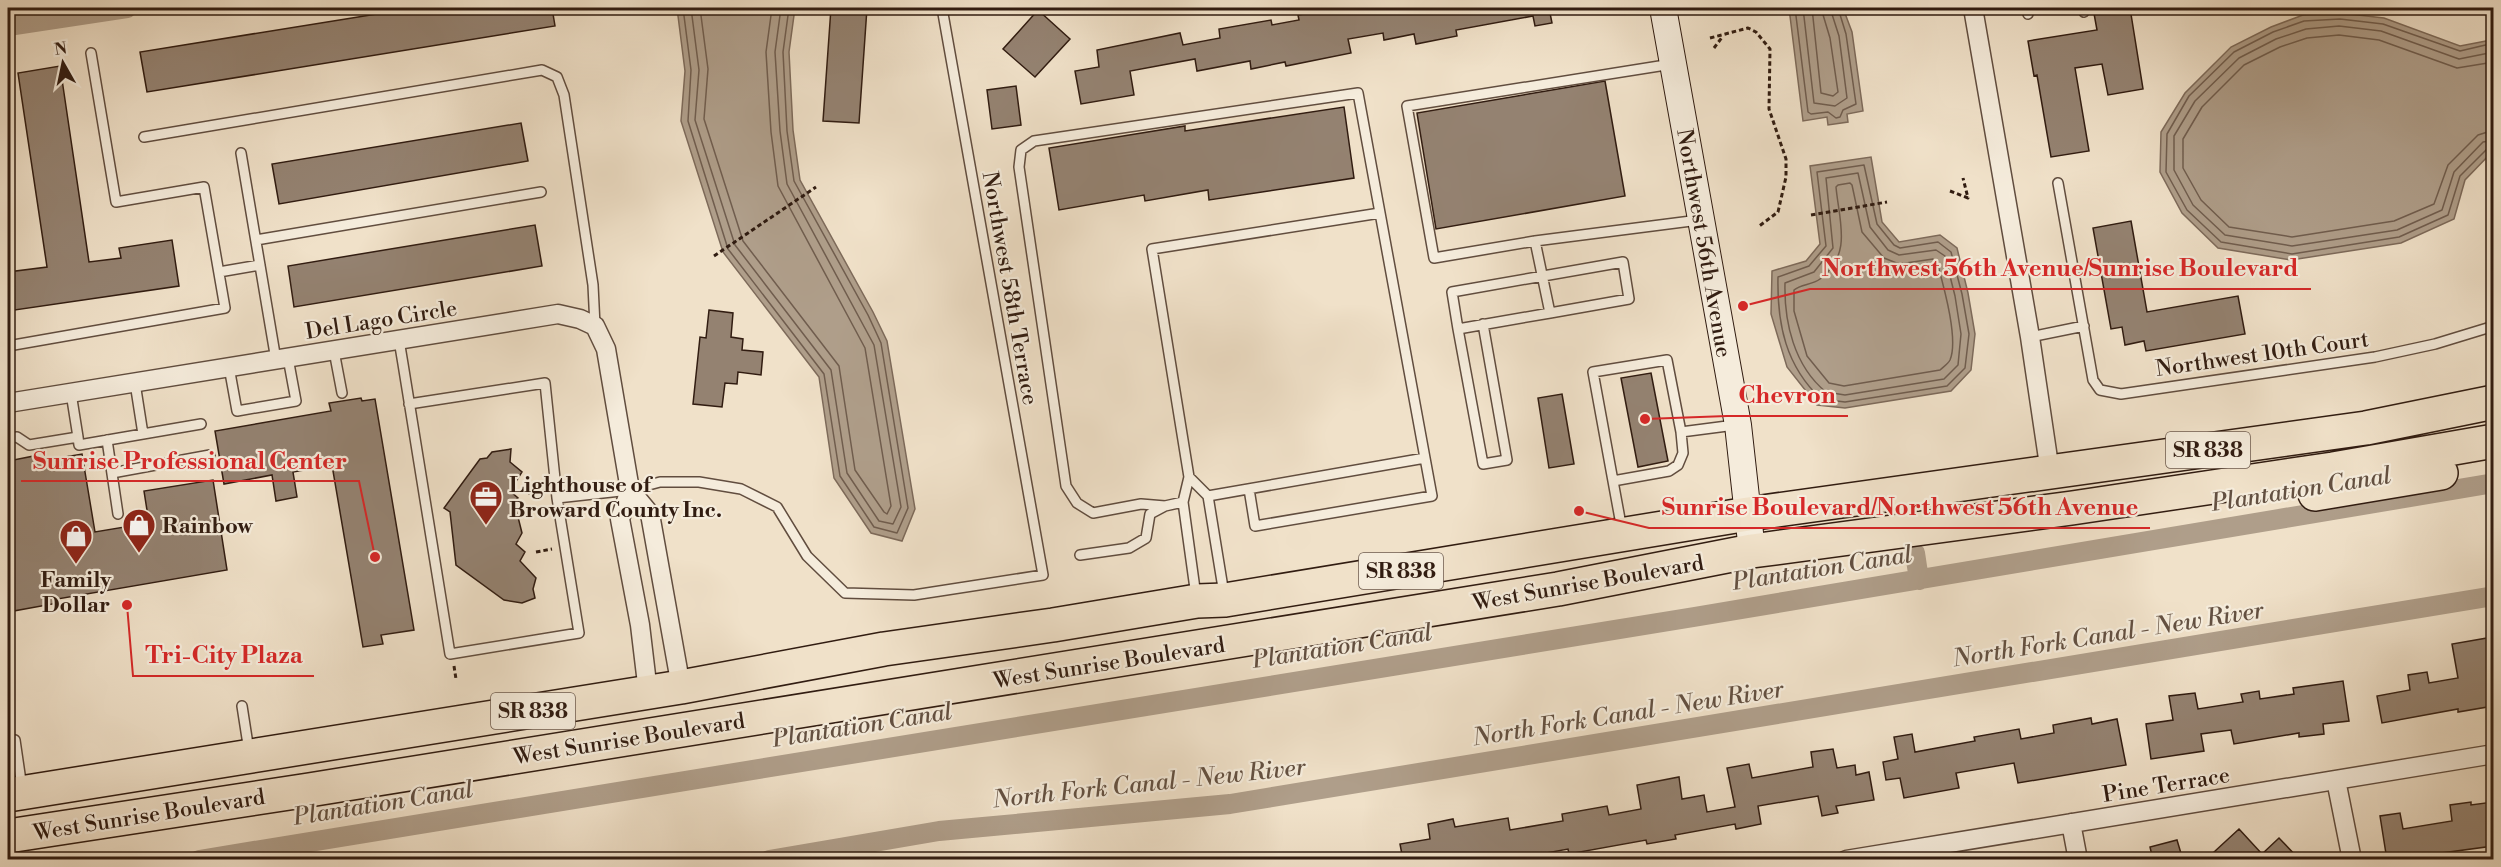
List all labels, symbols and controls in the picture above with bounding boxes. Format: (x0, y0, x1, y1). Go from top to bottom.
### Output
north arrow (33, 33, 93, 93)
text: N (53, 38, 69, 60)
street label: Northwest 56th Avenue (1670, 127, 1737, 360)
street label: Northwest 58th Terrace (976, 169, 1043, 407)
callout: Northwest 56th Avenue/Sunrise Boulevard (1810, 247, 2311, 289)
text: Northwest 56th Avenue/Sunrise Boulevard (1821, 254, 2299, 284)
street label: Del Lago Circle (303, 295, 459, 346)
street label: Northwest 10th Court (2154, 326, 2371, 383)
callout: Chevron (1727, 374, 1848, 416)
text: Chevron (1738, 381, 1836, 411)
road number: SR 838 (2166, 432, 2250, 468)
callout: Sunrise Professional Center (21, 439, 359, 481)
text: Sunrise Professional Center (33, 447, 347, 477)
water label: Plantation Canal (2208, 461, 2393, 519)
place label: Lighthouse of Broward County Inc. (509, 472, 722, 524)
office icon: Lighthouse of Broward County Inc. (468, 479, 504, 526)
callout: Sunrise Boulevard/Northwest 56th Avenue (1649, 486, 2150, 528)
text: Sunrise Boulevard/Northwest 56th Avenue (1661, 493, 2139, 523)
shop icon: Rainbow (121, 507, 157, 554)
place label: Rainbow (162, 513, 254, 540)
shop icon: Family Dollar (58, 518, 94, 565)
water label: Plantation Canal (1729, 540, 1914, 598)
street label: West Sunrise Boulevard (1470, 550, 1706, 617)
road number: SR 838 (1359, 553, 1443, 589)
place label: Family Dollar (41, 567, 112, 619)
water label: North Fork Canal - New River (1949, 595, 2267, 675)
water label: Plantation Canal (1249, 618, 1434, 676)
street label: West Sunrise Boulevard (990, 632, 1228, 695)
callout: Tri-City Plaza (133, 634, 314, 676)
text: Tri-City Plaza (145, 641, 304, 671)
water label: North Fork Canal - New River (1469, 674, 1787, 754)
road number: SR 838 (491, 693, 575, 729)
water label: Plantation Canal (769, 697, 954, 755)
street label: West Sunrise Boulevard (510, 708, 748, 771)
water label: North Fork Canal - New River (990, 753, 1308, 815)
street label: Pine Terrace (2101, 762, 2232, 809)
water label: Plantation Canal (290, 775, 475, 833)
street label: West Sunrise Boulevard (30, 784, 268, 847)

